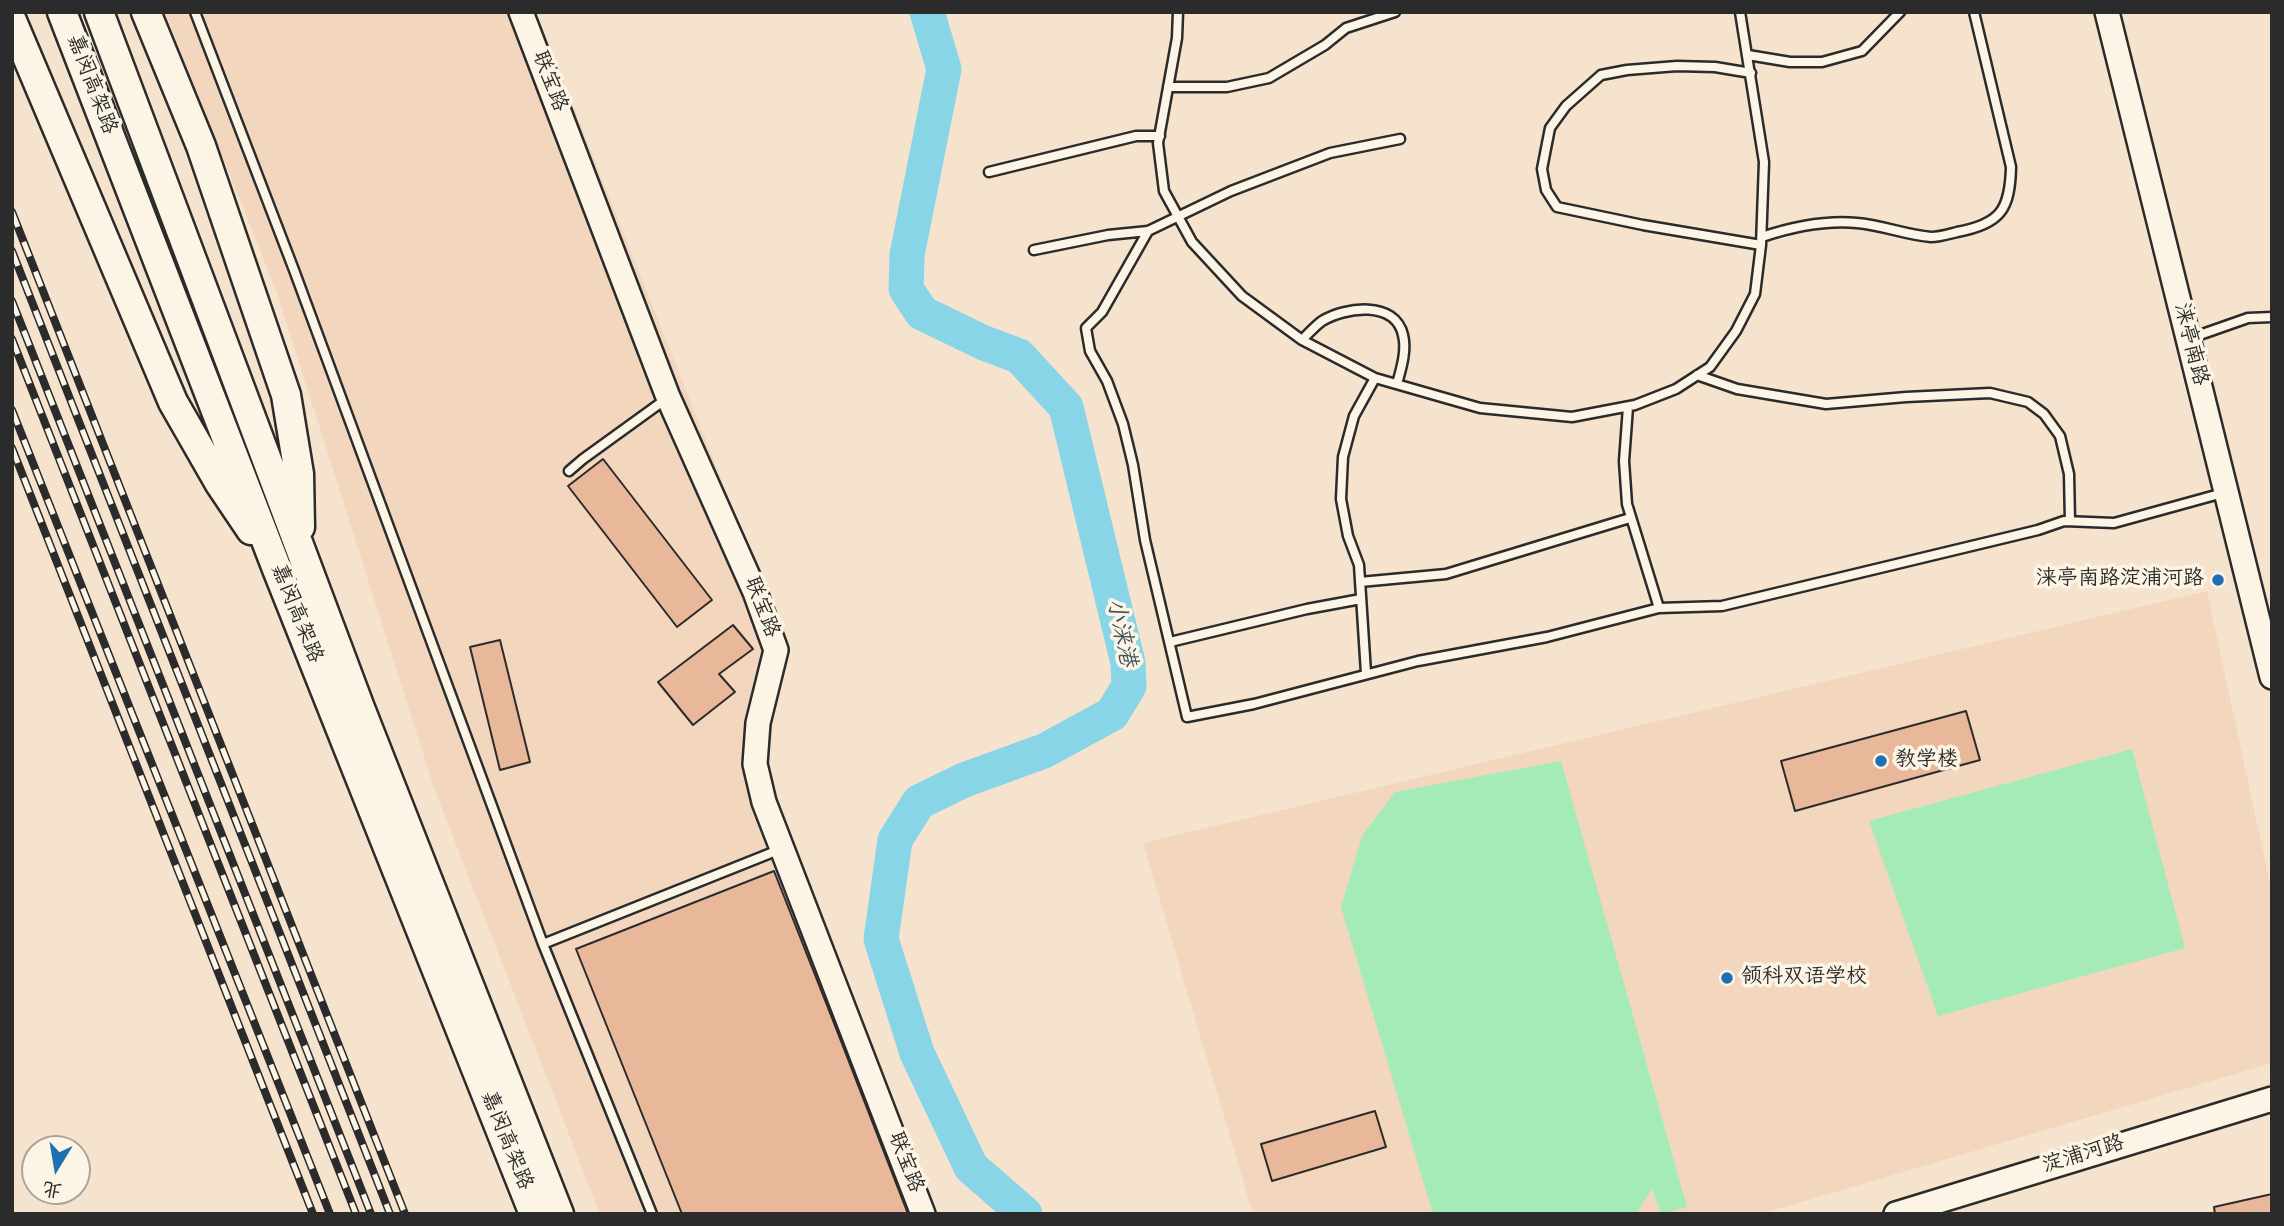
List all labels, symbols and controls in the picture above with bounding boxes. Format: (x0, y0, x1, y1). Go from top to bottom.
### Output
street label: 嘉闵高架路 (59, 31, 121, 139)
street label: 联宝路 (525, 48, 571, 116)
street label: 涞亭南路 (2167, 301, 2211, 389)
street label: 嘉闵高架路 (264, 561, 326, 667)
place label: 涞亭南路淀浦河路 (2036, 567, 2204, 593)
marker: 涞亭南路淀浦河路 (2210, 572, 2226, 588)
street label: 联宝路 (737, 574, 783, 642)
water label: 小涞港 (1098, 596, 1140, 670)
place label: 教学楼 (1895, 748, 1958, 774)
marker: 教学楼 (1873, 753, 1889, 769)
place label: 领科双语学校 (1741, 965, 1867, 991)
marker: 领科双语学校 (1719, 970, 1735, 986)
street label: 嘉闵高架路 (474, 1088, 536, 1194)
street label: 联宝路 (881, 1129, 927, 1197)
street label: 淀浦河路 (2040, 1132, 2128, 1180)
north arrow (21, 1135, 91, 1205)
text: 北 (40, 1172, 65, 1205)

